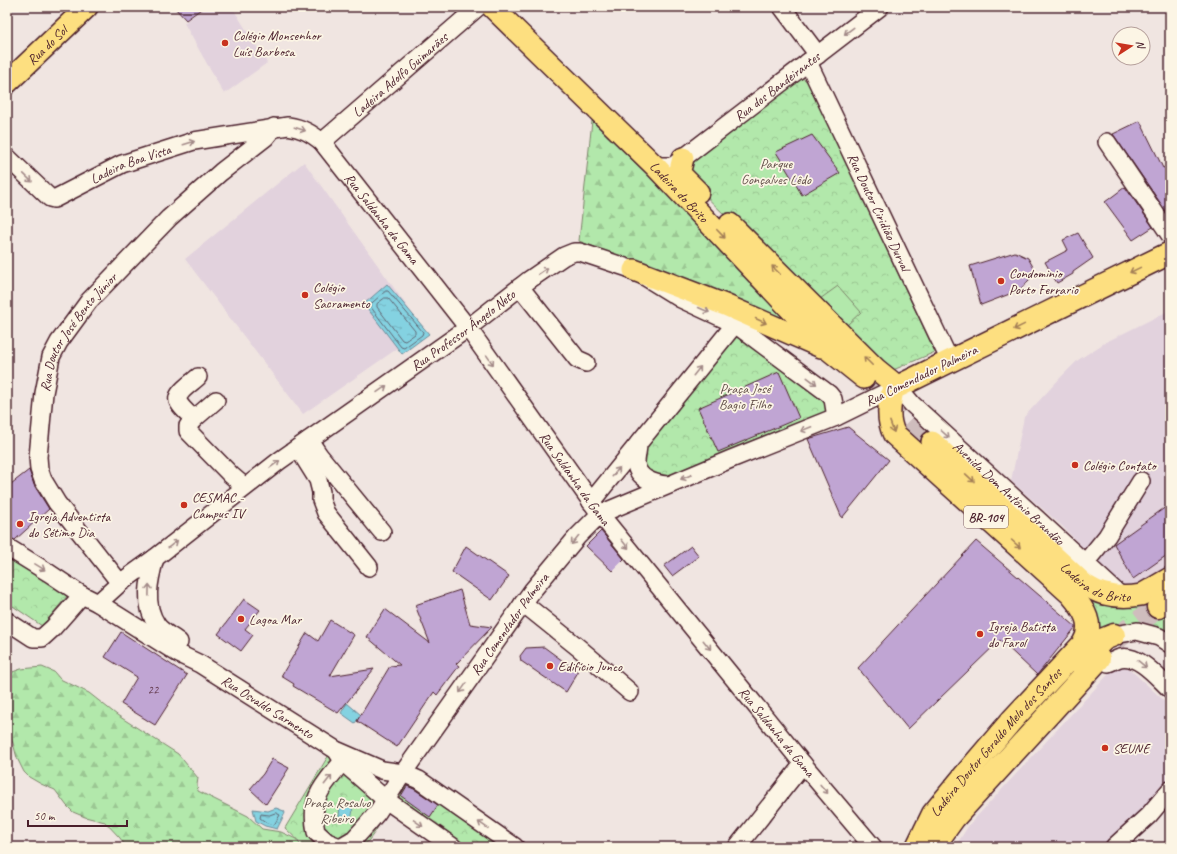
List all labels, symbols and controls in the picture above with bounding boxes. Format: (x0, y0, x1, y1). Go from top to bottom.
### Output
street label: Rua do Sol (24, 21, 73, 69)
one-way arrow (844, 26, 855, 35)
north arrow (1111, 26, 1151, 66)
place label: Colégio Monsenhor Luís Barbosa (233, 27, 322, 60)
street label: Ladeira Adolfo Guimarães (349, 28, 452, 121)
marker: Colégio Monsenhor Luís Barbosa (220, 38, 230, 48)
text: N (1133, 39, 1149, 51)
street label: Rua dos Bandeirantes (731, 47, 825, 125)
one-way arrow (293, 126, 306, 133)
one-way arrow (183, 139, 196, 146)
street label: Ladeira Boa Vista (88, 141, 174, 188)
street label: Rua Doutor Ciridião Durval (844, 151, 915, 276)
park label: Parque Gonçalves Lêdo (741, 155, 812, 188)
street label: Ladeira do Brito (646, 158, 712, 227)
street label: Rua Saldanha da Gama (341, 170, 423, 269)
one-way arrow (23, 173, 34, 182)
one-way arrow (716, 229, 725, 239)
one-way arrow (771, 265, 781, 274)
place label: Condominio Porto Ferrario (1009, 265, 1079, 298)
one-way arrow (537, 266, 548, 275)
one-way arrow (1129, 267, 1141, 274)
street label: Rua Doutor José Bento Júnior (36, 269, 121, 393)
marker: Condominio Porto Ferrario (996, 276, 1006, 286)
place label: Colégio Sacramento (313, 279, 371, 312)
street label: Rua Professor Ângelo Neto (408, 286, 520, 374)
marker: Colégio Sacramento (300, 290, 310, 300)
one-way arrow (698, 307, 710, 314)
one-way arrow (754, 317, 766, 325)
one-way arrow (1013, 324, 1025, 332)
street label: Rua Comendador Palmeira (863, 341, 981, 410)
one-way arrow (486, 354, 494, 365)
one-way arrow (863, 356, 873, 366)
one-way arrow (693, 365, 701, 376)
one-way arrow (806, 377, 817, 385)
park label: Praça José Bagio Filho (719, 380, 773, 413)
one-way arrow (376, 385, 387, 393)
one-way arrow (888, 420, 896, 432)
one-way arrow (801, 425, 813, 433)
street label: Rua Saldanha da Gama (535, 429, 615, 530)
one-way arrow (940, 429, 950, 438)
street label: Avenida Dom Antônio Brandão (949, 438, 1069, 550)
place label: Colégio Contato (1083, 457, 1158, 474)
one-way arrow (270, 460, 281, 468)
marker: Colégio Contato (1070, 460, 1080, 470)
one-way arrow (611, 467, 620, 477)
one-way arrow (965, 473, 975, 483)
one-way arrow (680, 474, 692, 482)
place label: CESMAC - Campus IV (192, 489, 247, 522)
marker: CESMAC - Campus IV (179, 500, 189, 510)
road number: BR-104 (964, 506, 1008, 528)
place label: Igreja Adventista do Sétimo Dia (28, 508, 112, 541)
marker: Igreja Adventista do Sétimo Dia (15, 519, 25, 529)
one-way arrow (570, 535, 579, 545)
one-way arrow (620, 539, 629, 550)
one-way arrow (167, 540, 178, 548)
one-way arrow (1011, 540, 1021, 549)
street label: Ladeira do Brito (1057, 558, 1132, 605)
one-way arrow (34, 564, 46, 572)
street label: Rua Comendador Palmeira (467, 569, 553, 679)
one-way arrow (145, 584, 153, 597)
place label: Lagoa Mar (249, 611, 302, 628)
marker: Lagoa Mar (236, 614, 246, 624)
place label: Igreja Batista do Farol (988, 618, 1057, 651)
marker: Igreja Batista do Farol (975, 629, 985, 639)
one-way arrow (702, 640, 711, 651)
place label: Edifício Junco (558, 658, 623, 675)
one-way arrow (1137, 660, 1148, 669)
marker: Edifício Junco (545, 661, 555, 671)
street label: Ladeira Doutor Geraldo Melo dos Santos (927, 664, 1066, 820)
street label: Rua Osvaldo Sarmento (218, 672, 317, 743)
house number: 22 (148, 682, 160, 698)
one-way arrow (459, 683, 467, 694)
street label: Rua Saldanha da Gama (735, 684, 819, 782)
place label: SEUNE (1113, 740, 1152, 757)
marker: SEUNE (1100, 743, 1110, 753)
one-way arrow (324, 774, 333, 785)
one-way arrow (820, 784, 829, 795)
park label: Praça Rosalvo Ribeiro (304, 794, 371, 827)
scale bar (28, 802, 127, 828)
text: 50 m (34, 808, 56, 824)
one-way arrow (412, 819, 423, 827)
one-way arrow (477, 821, 488, 829)

